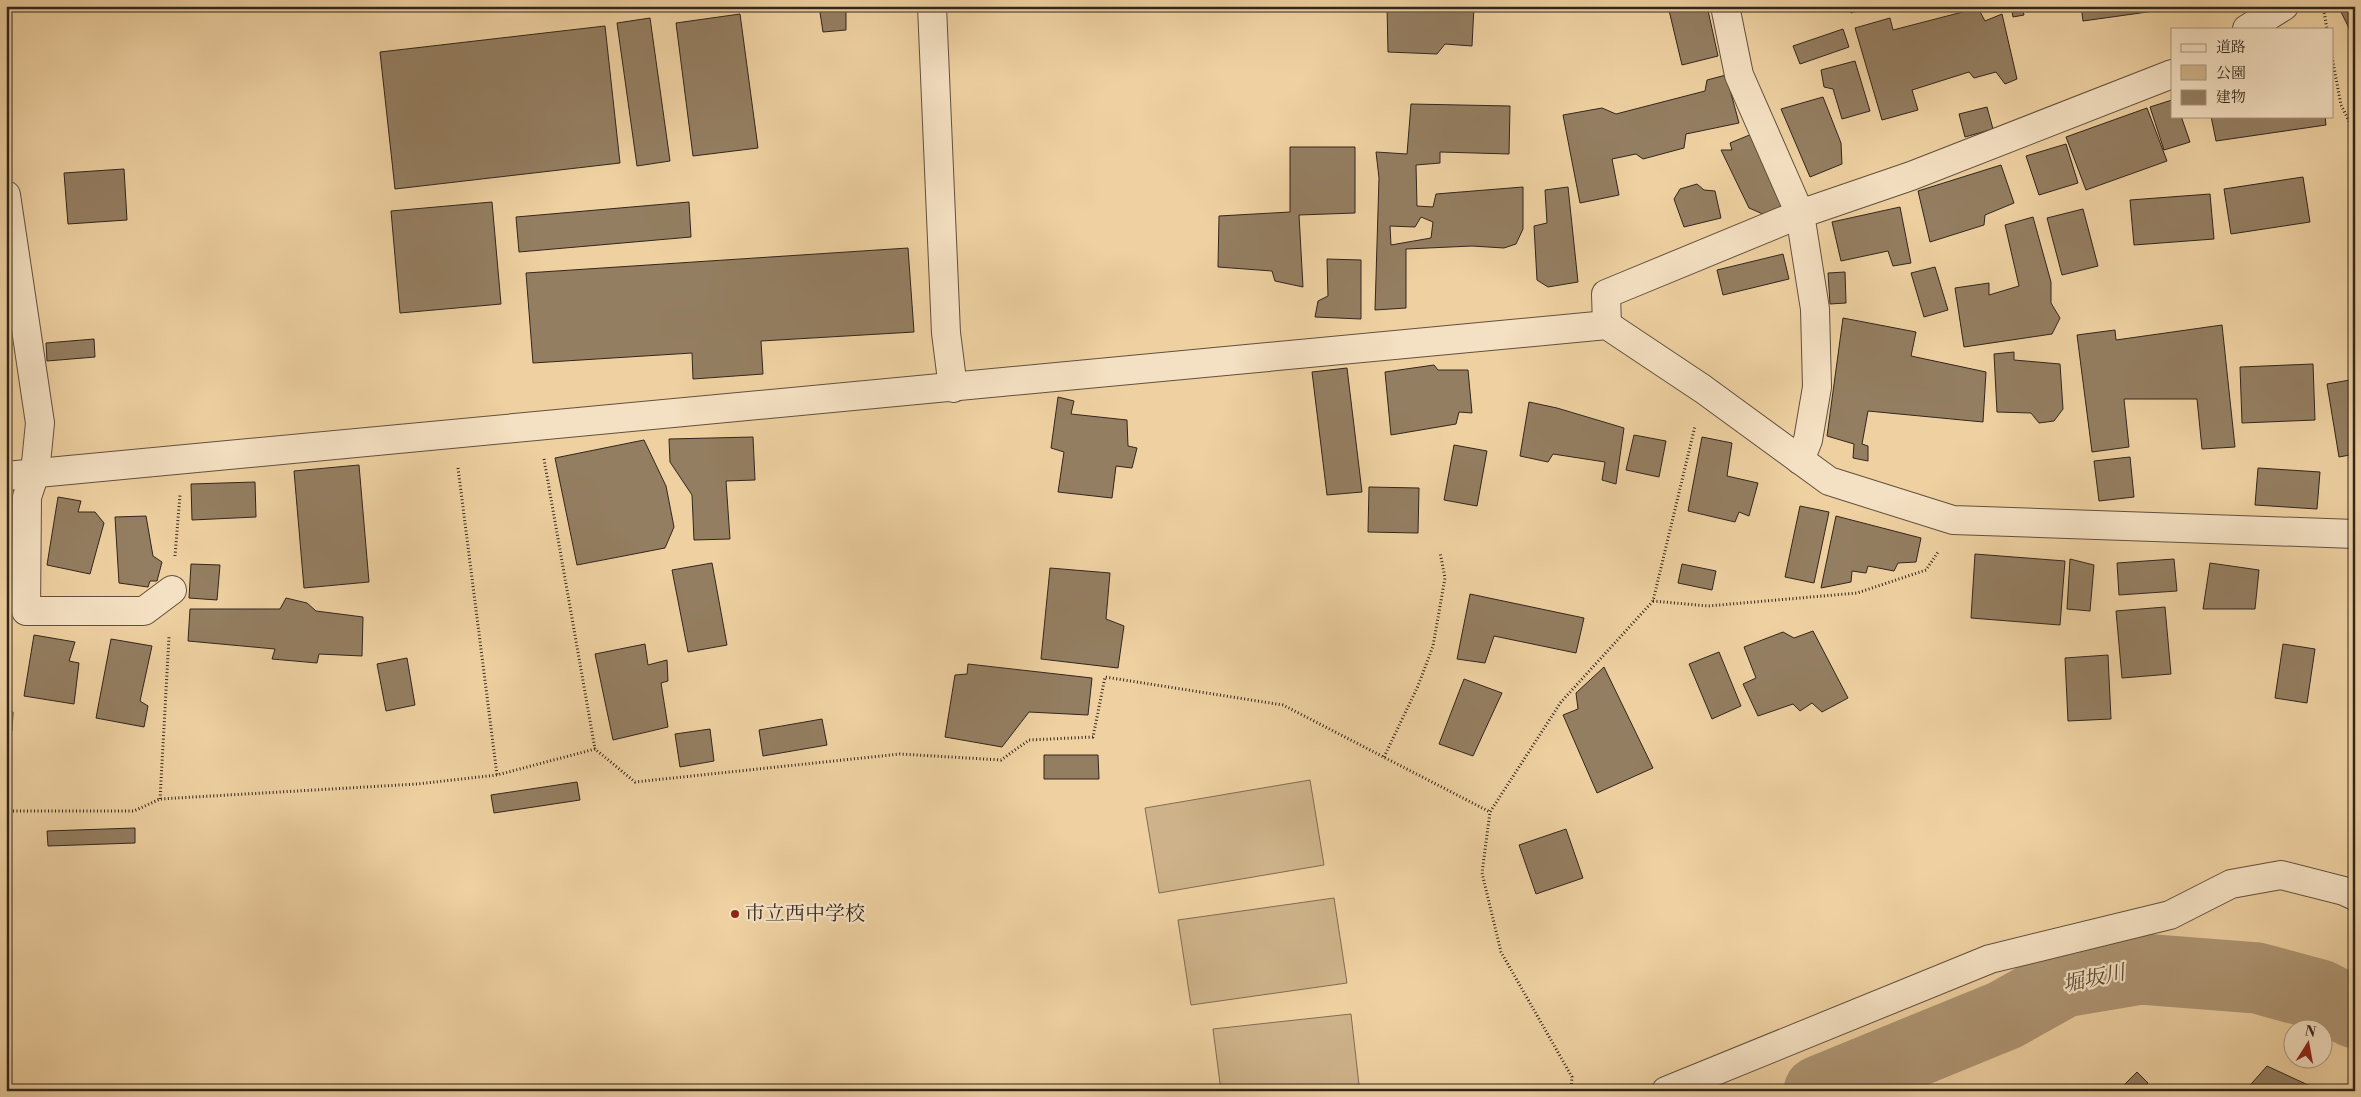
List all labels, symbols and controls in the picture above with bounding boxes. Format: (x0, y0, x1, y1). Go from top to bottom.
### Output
legend (2171, 28, 2334, 118)
text: 道路 (2216, 38, 2246, 57)
text: 公園 (2216, 64, 2246, 83)
text: 建物 (2216, 88, 2246, 107)
place label: 市立西中学校 (745, 902, 865, 927)
marker: 市立西中学校 (729, 908, 741, 920)
water label: 堀坂川 (2060, 959, 2129, 998)
north arrow (2284, 1020, 2334, 1070)
text: N (2303, 1022, 2317, 1042)

